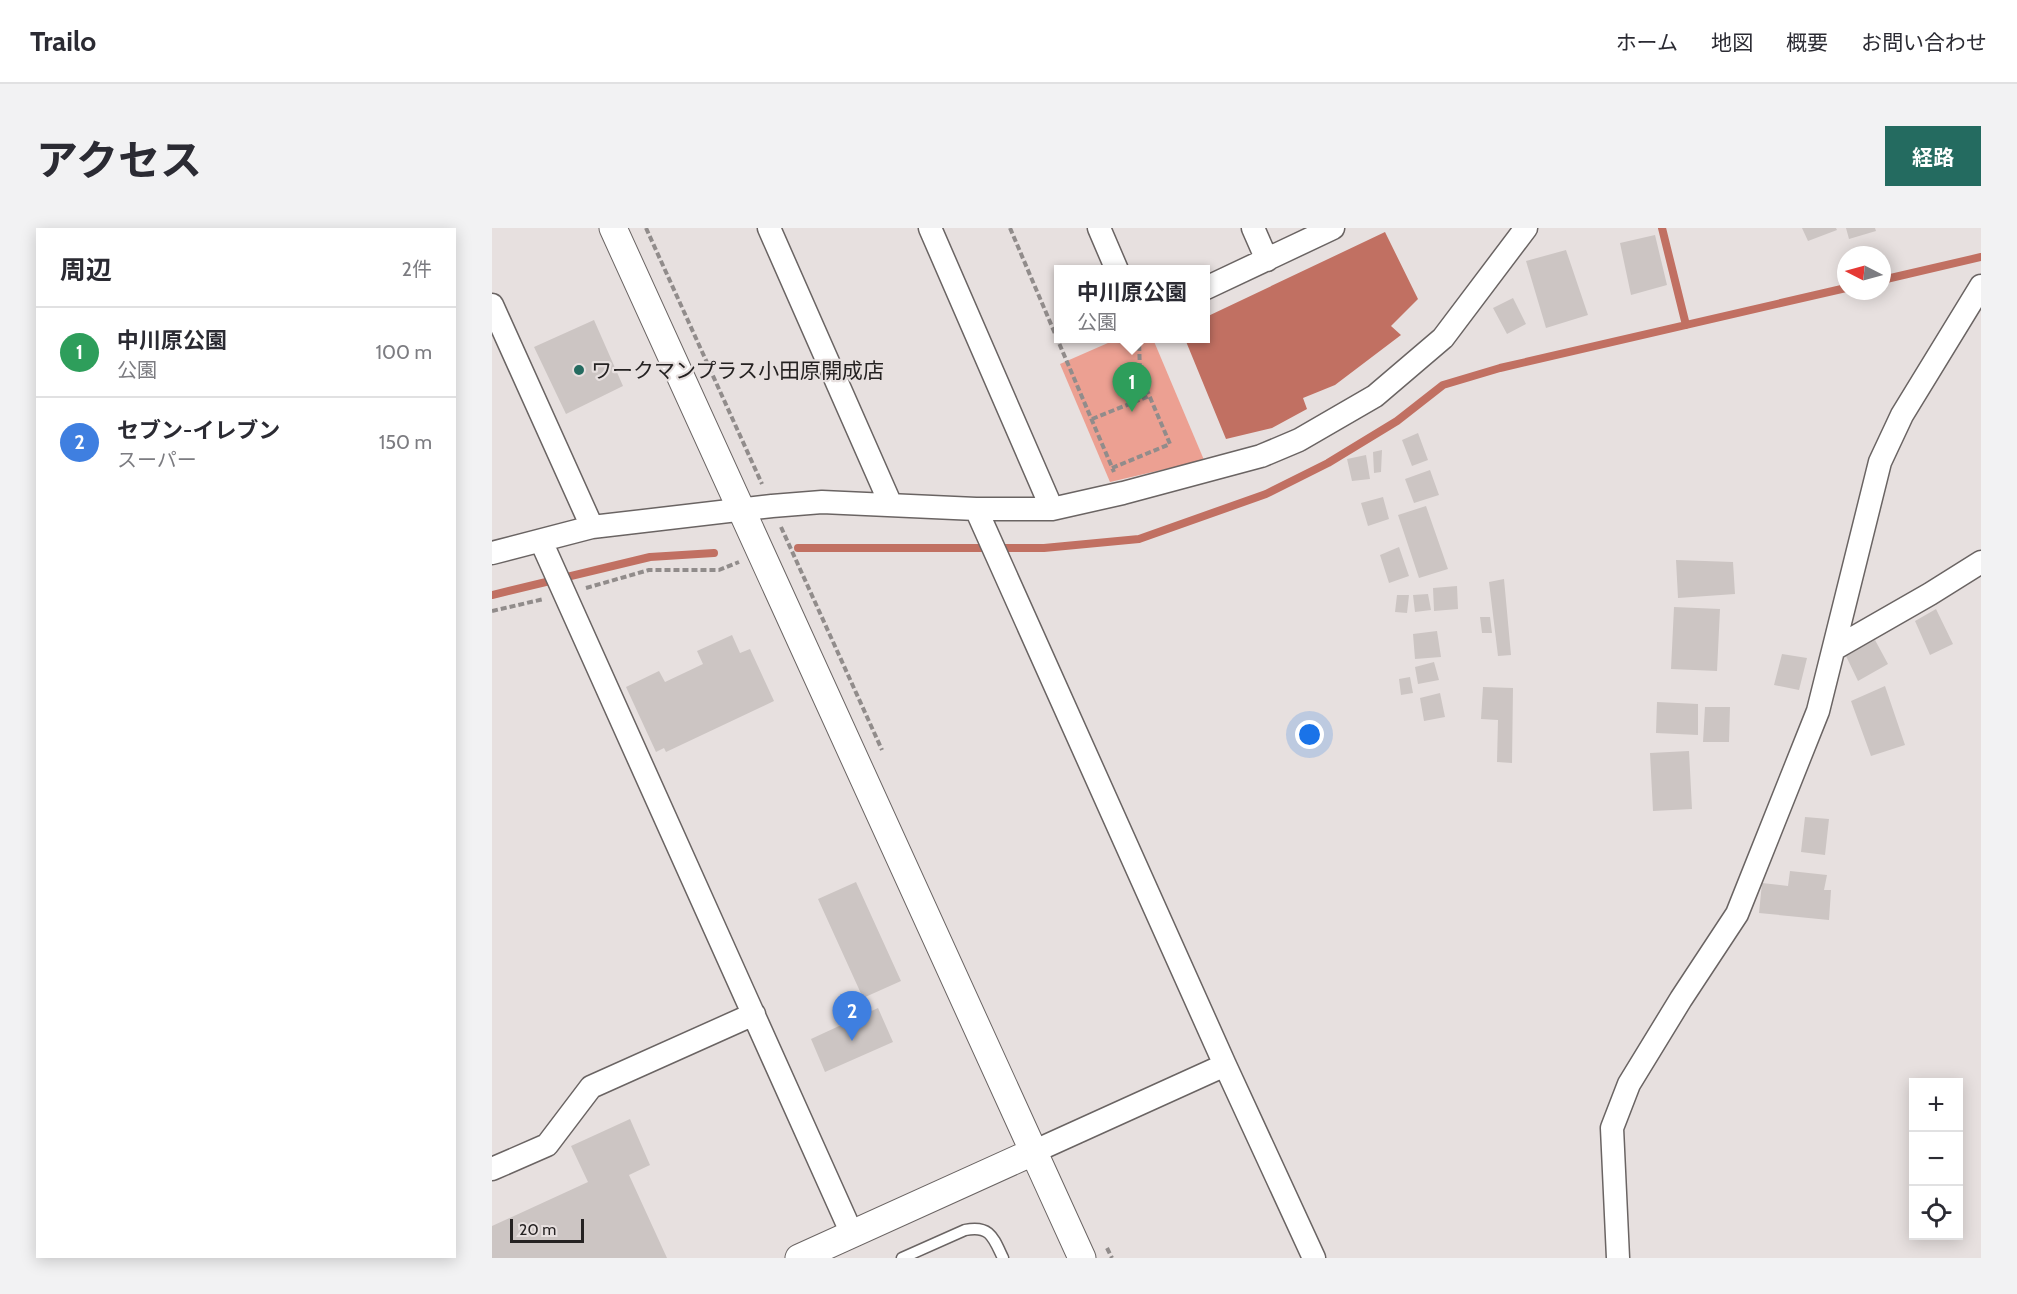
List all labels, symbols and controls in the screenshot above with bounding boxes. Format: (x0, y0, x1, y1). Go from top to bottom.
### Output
text: Trailo (30, 24, 96, 58)
text: ホーム (1616, 30, 1678, 55)
text: 地図 (1711, 30, 1753, 55)
text: 概要 (1786, 30, 1828, 55)
text: お問い合わせ (1861, 30, 1987, 55)
button: 経路 (1885, 126, 1981, 186)
text: アクセス (36, 134, 202, 186)
north arrow (1837, 246, 1891, 300)
text: 周辺 (60, 254, 112, 286)
text: 2件 (402, 257, 432, 281)
popup (1054, 265, 1210, 343)
text: 中川原公園 (1077, 279, 1187, 306)
text: 公園 (1077, 310, 1117, 334)
text: 中川原公園 (117, 327, 227, 354)
text: 1 (76, 340, 83, 364)
text: 100 m (376, 340, 432, 364)
text: 公園 (117, 358, 157, 382)
place label: ワークマンプラス小田原開成店 (591, 358, 884, 383)
pin: 1 (1112, 362, 1152, 412)
marker: ワークマンプラス小田原開成店 (572, 363, 586, 377)
text: セブン-イレブン (117, 417, 280, 444)
text: 2 (74, 430, 85, 454)
text: 150 m (379, 430, 432, 454)
text: スーパー (117, 448, 197, 472)
your location (1295, 720, 1324, 749)
pin: 2 (832, 992, 872, 1041)
map controls (1909, 1078, 1963, 1240)
button: + (1909, 1078, 1963, 1132)
button: − (1909, 1132, 1963, 1186)
button: locate (1909, 1186, 1963, 1240)
scale bar (510, 1216, 584, 1244)
text: 20 m (519, 1220, 556, 1239)

